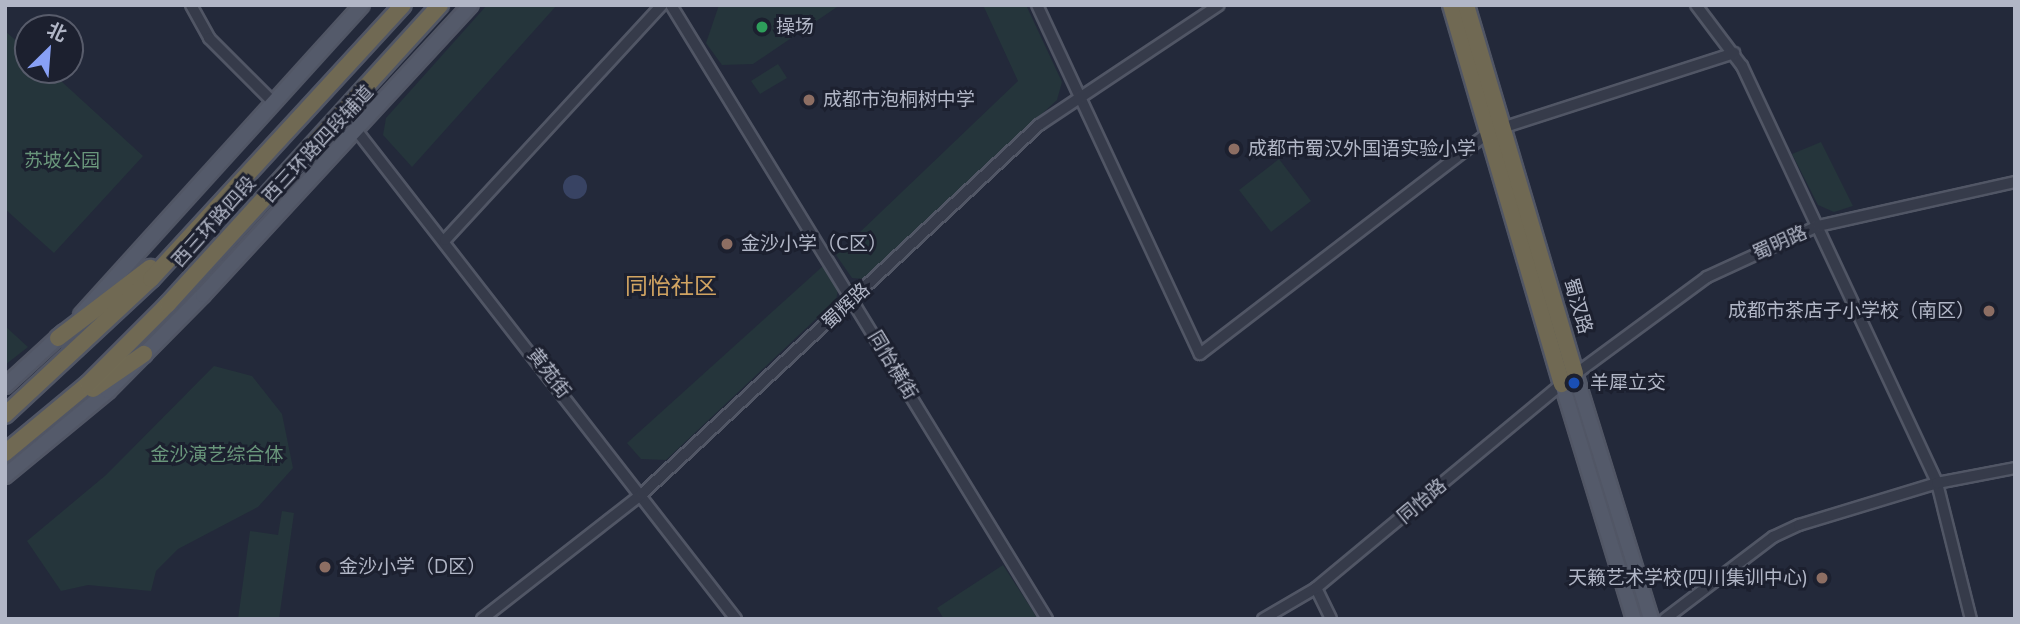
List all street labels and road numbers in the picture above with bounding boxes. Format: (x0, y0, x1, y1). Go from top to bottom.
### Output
street label: 西三环路四段辅道 (258, 81, 378, 207)
street label: 西三环路四段 (167, 172, 261, 272)
street label: 蜀明路 (1749, 221, 1811, 265)
street label: 蜀汉路 (1559, 275, 1597, 337)
street label: 蜀辉路 (817, 278, 875, 334)
street label: 同怡横街 (864, 327, 922, 403)
street label: 黄苑街 (522, 344, 576, 402)
street label: 同怡路 (1393, 474, 1451, 528)

